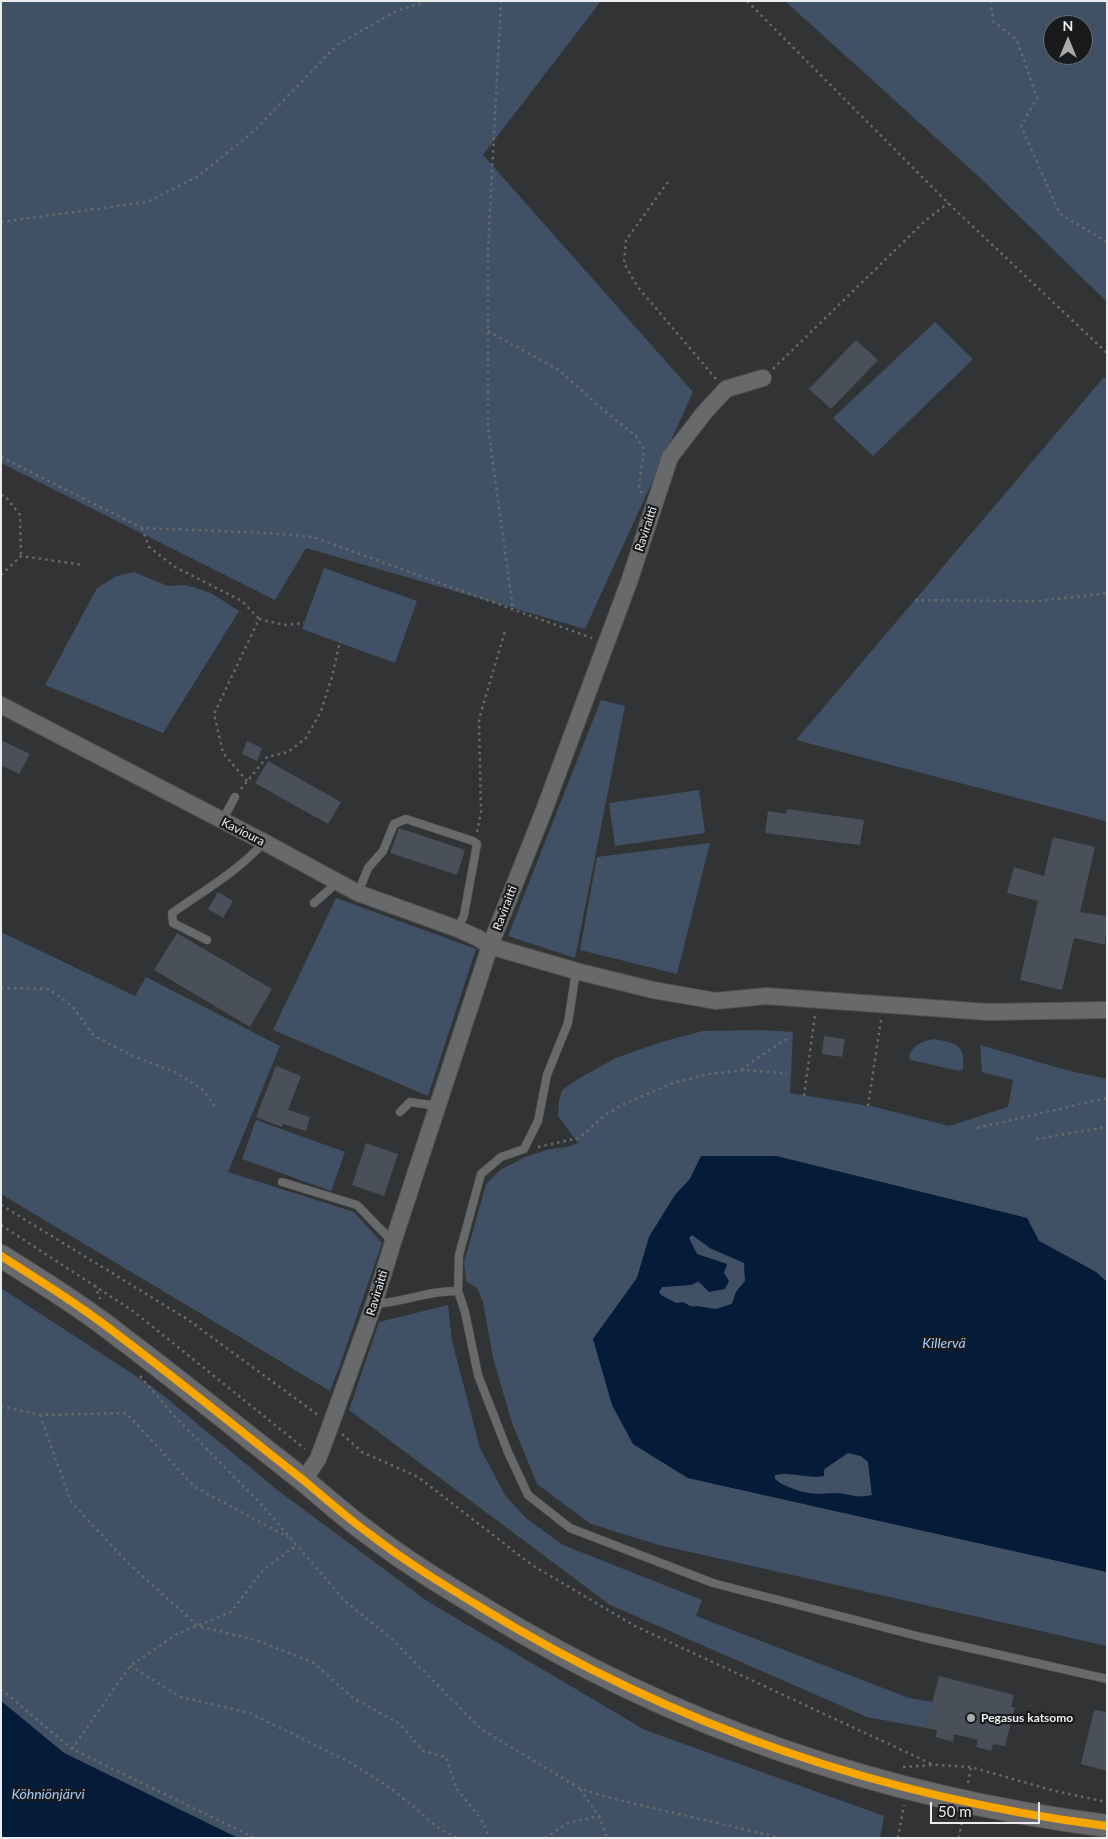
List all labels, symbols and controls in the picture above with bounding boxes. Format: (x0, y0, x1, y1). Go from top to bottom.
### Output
north arrow (1043, 15, 1093, 65)
text: N (1063, 17, 1073, 34)
street label: Raviraitti (632, 505, 660, 553)
street label: Kavioura (219, 815, 267, 849)
street label: Raviraitti (490, 884, 520, 932)
street label: Raviraitti (363, 1269, 391, 1317)
water label: Killervä (922, 1335, 966, 1351)
place label: Pegasus katsomo (981, 1711, 1073, 1725)
marker: Pegasus katsomo (965, 1712, 977, 1724)
water label: Köhniönjärvi (11, 1786, 85, 1802)
scale bar (933, 1792, 1043, 1824)
text: 50 m (938, 1802, 972, 1820)

